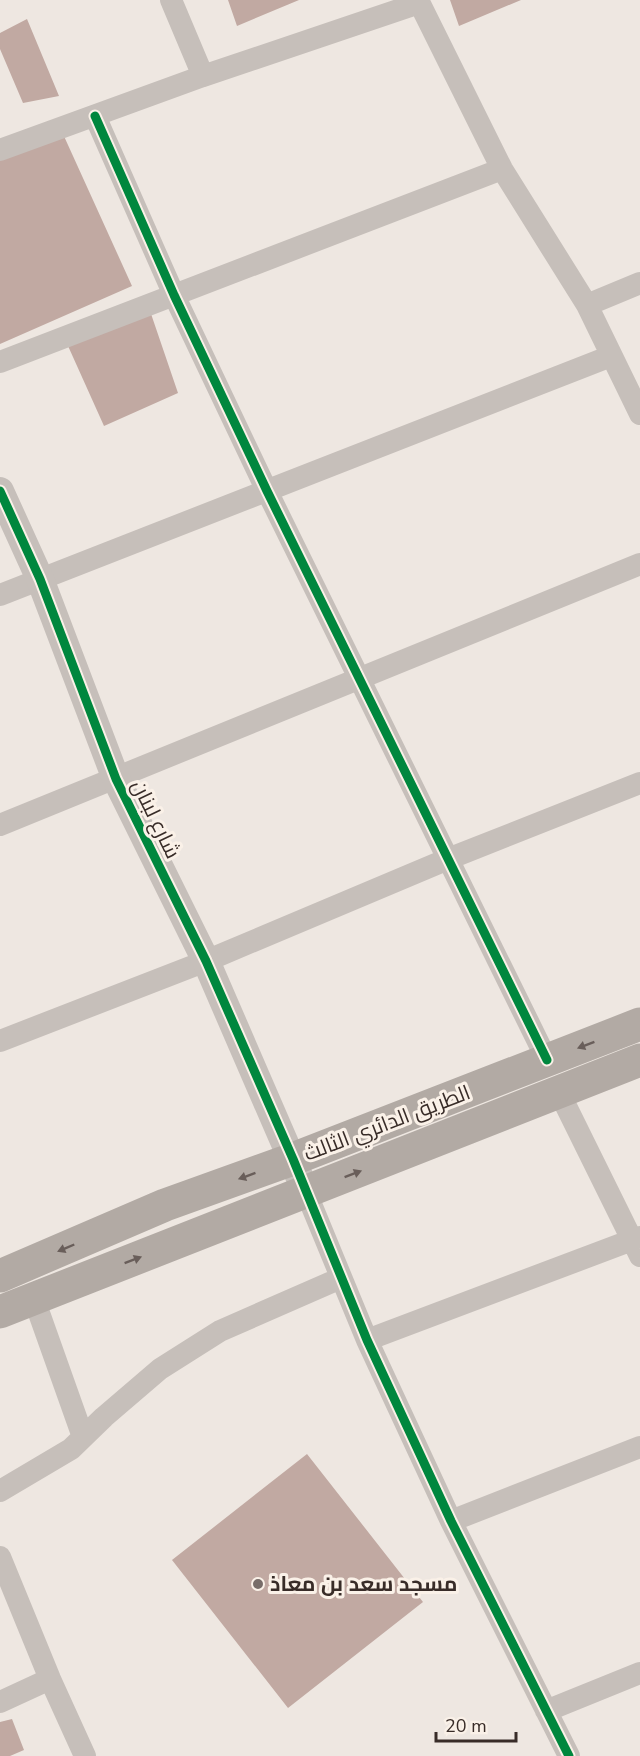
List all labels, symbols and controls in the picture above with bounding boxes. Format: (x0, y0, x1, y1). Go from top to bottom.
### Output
street label: شارع لبنان (125, 775, 187, 863)
one-way arrow (576, 1040, 594, 1050)
street label: الطريق الدائري الثالث (300, 1078, 475, 1169)
one-way arrow (344, 1168, 362, 1178)
one-way arrow (238, 1171, 256, 1181)
one-way arrow (56, 1243, 74, 1253)
one-way arrow (124, 1255, 142, 1265)
place label: مسجد سعد بن معاذ (270, 1570, 458, 1598)
marker: مسجد سعد بن معاذ (251, 1577, 265, 1591)
scale bar (436, 1705, 516, 1743)
text: 20 m (445, 1714, 487, 1738)

